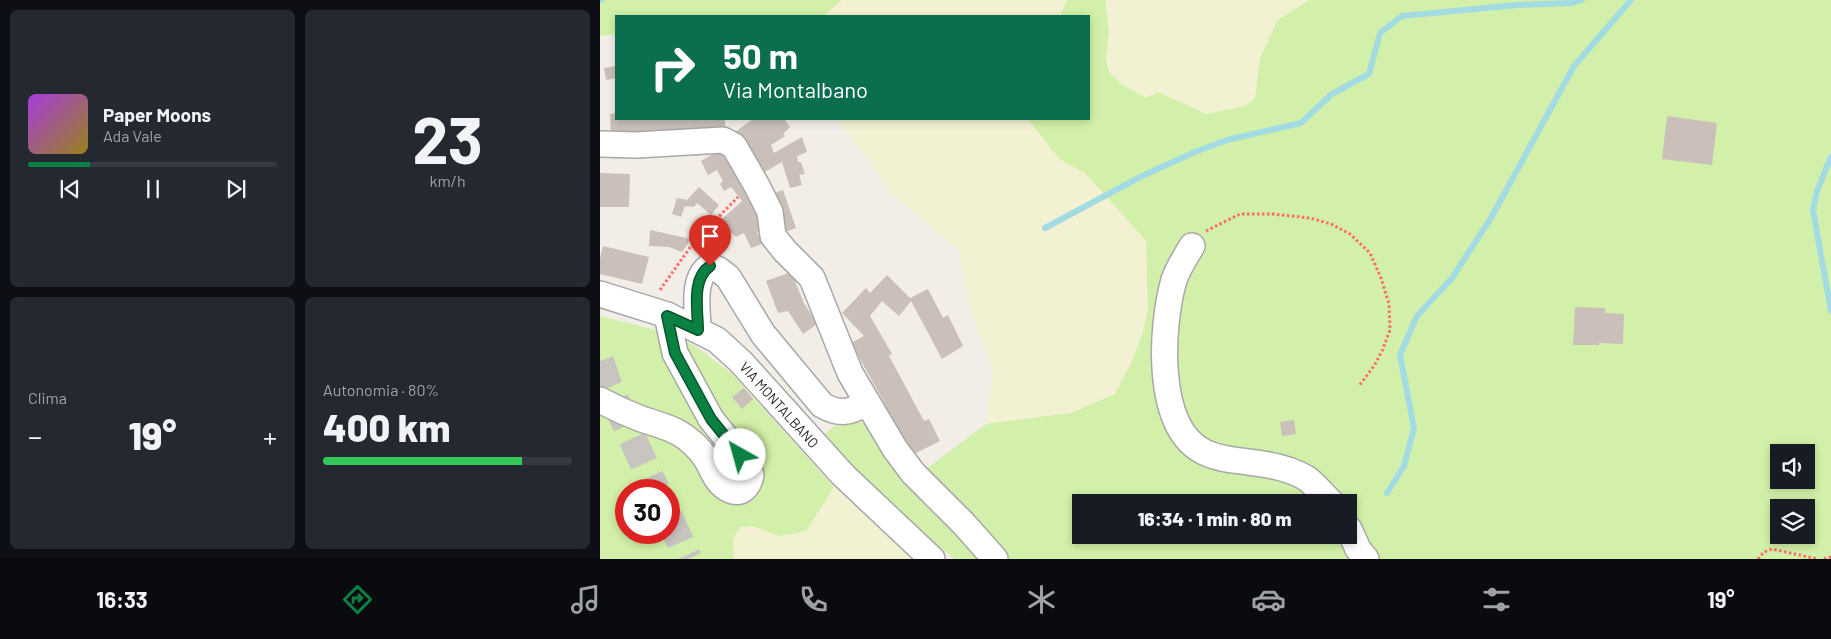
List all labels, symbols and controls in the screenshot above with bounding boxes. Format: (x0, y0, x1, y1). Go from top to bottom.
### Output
text: 50 m (723, 34, 798, 76)
icon: right (640, 35, 705, 100)
text: Via Montalbano (723, 76, 868, 102)
text: 23 (412, 99, 483, 177)
text: Paper Moons (103, 103, 211, 126)
text: Ada Vale (103, 126, 162, 145)
text: km/h (429, 171, 466, 190)
icon: previous (56, 175, 84, 203)
icon: pause (139, 175, 167, 203)
icon: next (222, 175, 250, 203)
pin (689, 215, 731, 266)
icon: arrive (696, 222, 724, 250)
street label: VIA MONTALBANO (736, 358, 823, 451)
text: Autonomia · 80% (323, 380, 439, 399)
text: Clima (28, 388, 67, 407)
text: 400 km (323, 404, 450, 450)
text: 19° (129, 412, 177, 458)
text: − (28, 419, 42, 453)
text: + (263, 419, 277, 453)
position arrow (713, 428, 765, 480)
map controls (1770, 444, 1815, 544)
button: sound (1770, 444, 1815, 489)
speed limit sign: 30 (615, 479, 680, 544)
button: layers (1770, 499, 1815, 544)
text: 16:34 · 1 min · 80 m (1138, 507, 1291, 530)
icon: directions (340, 582, 375, 617)
icon: music (568, 582, 603, 617)
icon: phone (796, 582, 831, 617)
icon: climate (1024, 582, 1059, 617)
icon: car (1251, 582, 1286, 617)
icon: filters (1479, 582, 1514, 617)
text: 16:33 (96, 586, 148, 612)
text: 19° (1707, 586, 1735, 612)

